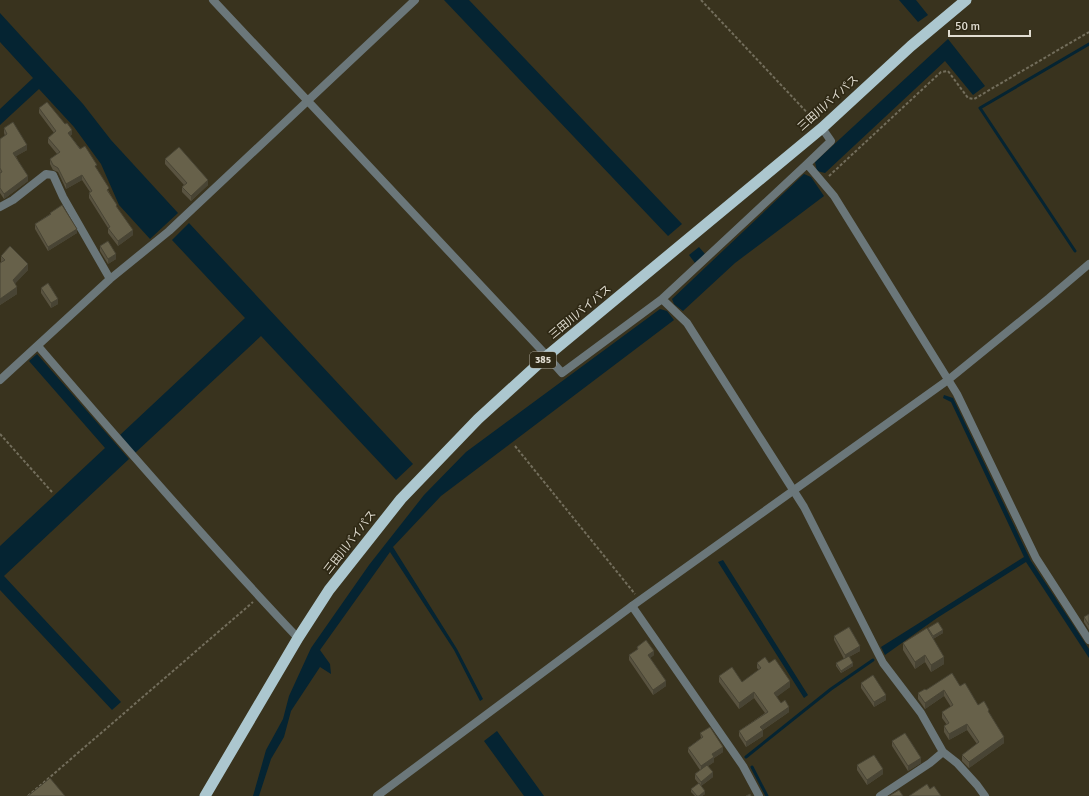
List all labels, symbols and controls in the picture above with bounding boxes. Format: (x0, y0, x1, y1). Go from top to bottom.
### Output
scale bar (949, 12, 1030, 38)
text: 50 m (955, 19, 980, 34)
street label: 三田川バイパス (795, 72, 861, 134)
street label: 三田川バイパス (546, 282, 614, 342)
road number: 385 (530, 352, 556, 368)
street label: 三田川バイパス (321, 508, 379, 576)

